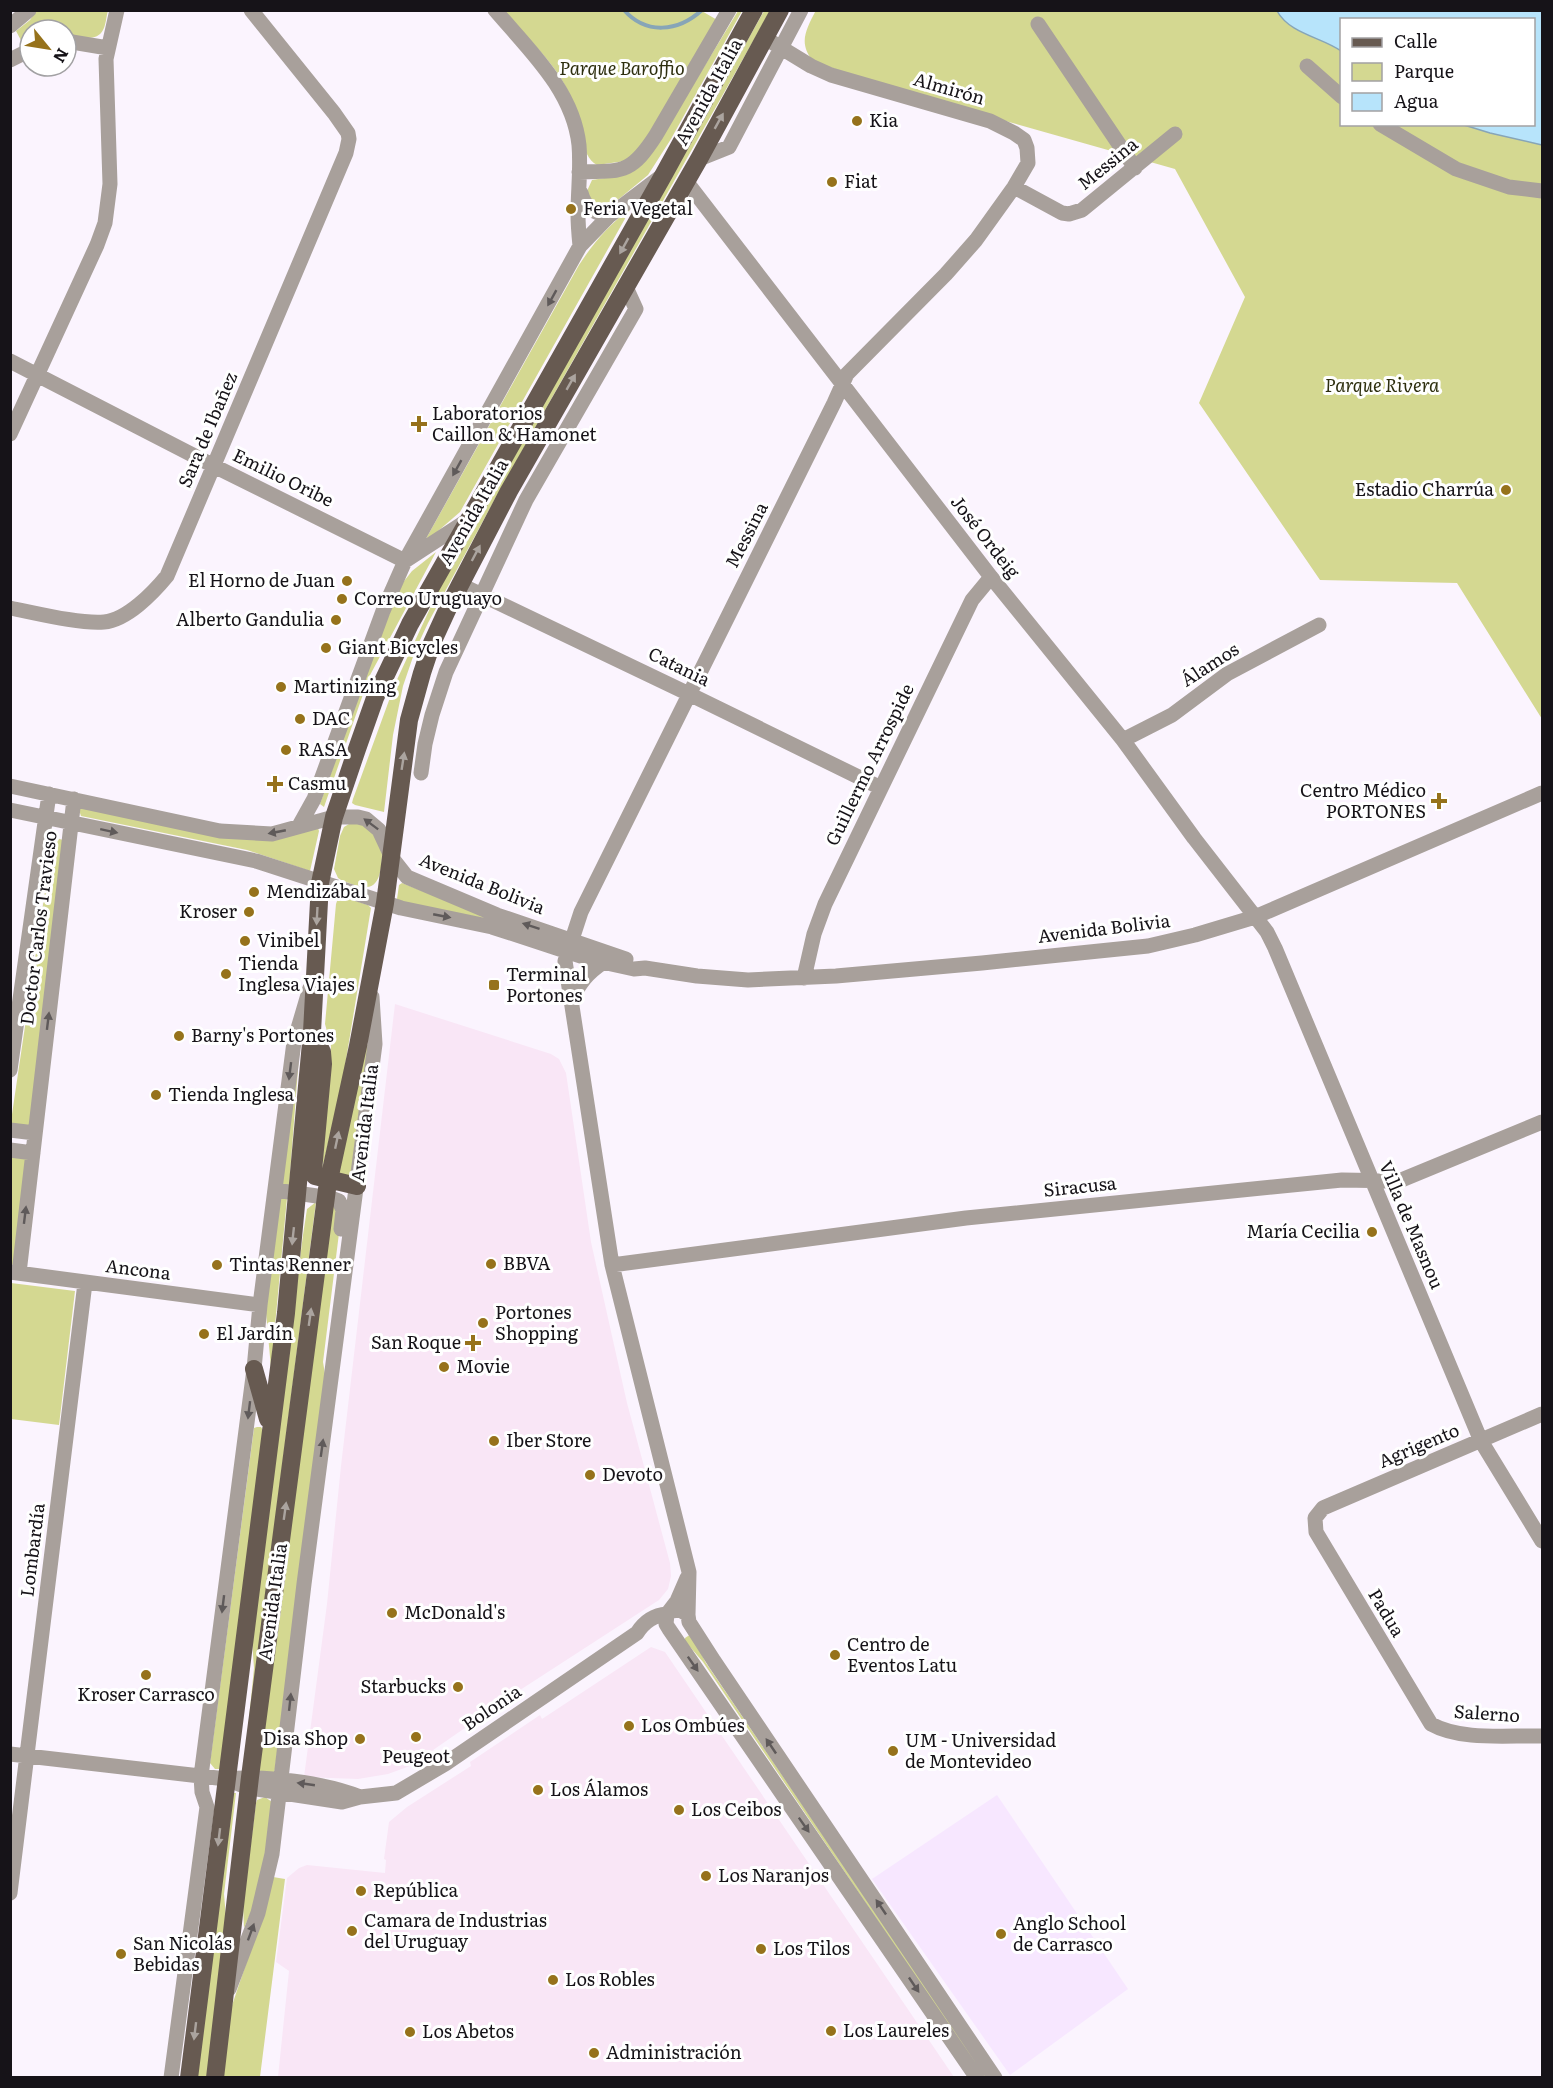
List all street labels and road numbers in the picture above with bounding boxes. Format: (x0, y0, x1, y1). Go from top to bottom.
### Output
street label: Avenida Italia (667, 33, 748, 150)
street label: Almirón (910, 64, 988, 111)
street label: Messina (1071, 130, 1143, 196)
street label: Sara de Ibañez (170, 367, 243, 491)
street label: Emilio Oribe (229, 441, 339, 513)
street label: Avenida Italia (431, 453, 514, 569)
street label: José Ordeig (945, 489, 1028, 584)
street label: Messina (718, 496, 774, 572)
street label: Álamos (1175, 635, 1244, 693)
street label: Catania (644, 639, 715, 692)
street label: Guillermo Arrospide (818, 679, 920, 850)
street label: Doctor Carlos Travieso (12, 829, 63, 1027)
street label: Avenida Bolivia (416, 845, 550, 920)
street label: Avenida Bolivia (1036, 906, 1172, 949)
street label: Avenida Italia (343, 1062, 384, 1183)
street label: Villa de Masnou (1373, 1156, 1452, 1293)
street label: Siracusa (1042, 1168, 1118, 1203)
street label: Ancona (104, 1251, 173, 1286)
street label: Agrigento (1374, 1415, 1463, 1474)
street label: Lombardía (12, 1501, 51, 1598)
street label: Avenida Italia (250, 1541, 293, 1662)
street label: Padua (1362, 1583, 1412, 1642)
street label: Bolonia (456, 1677, 526, 1736)
street label: Salerno (1453, 1697, 1521, 1728)

